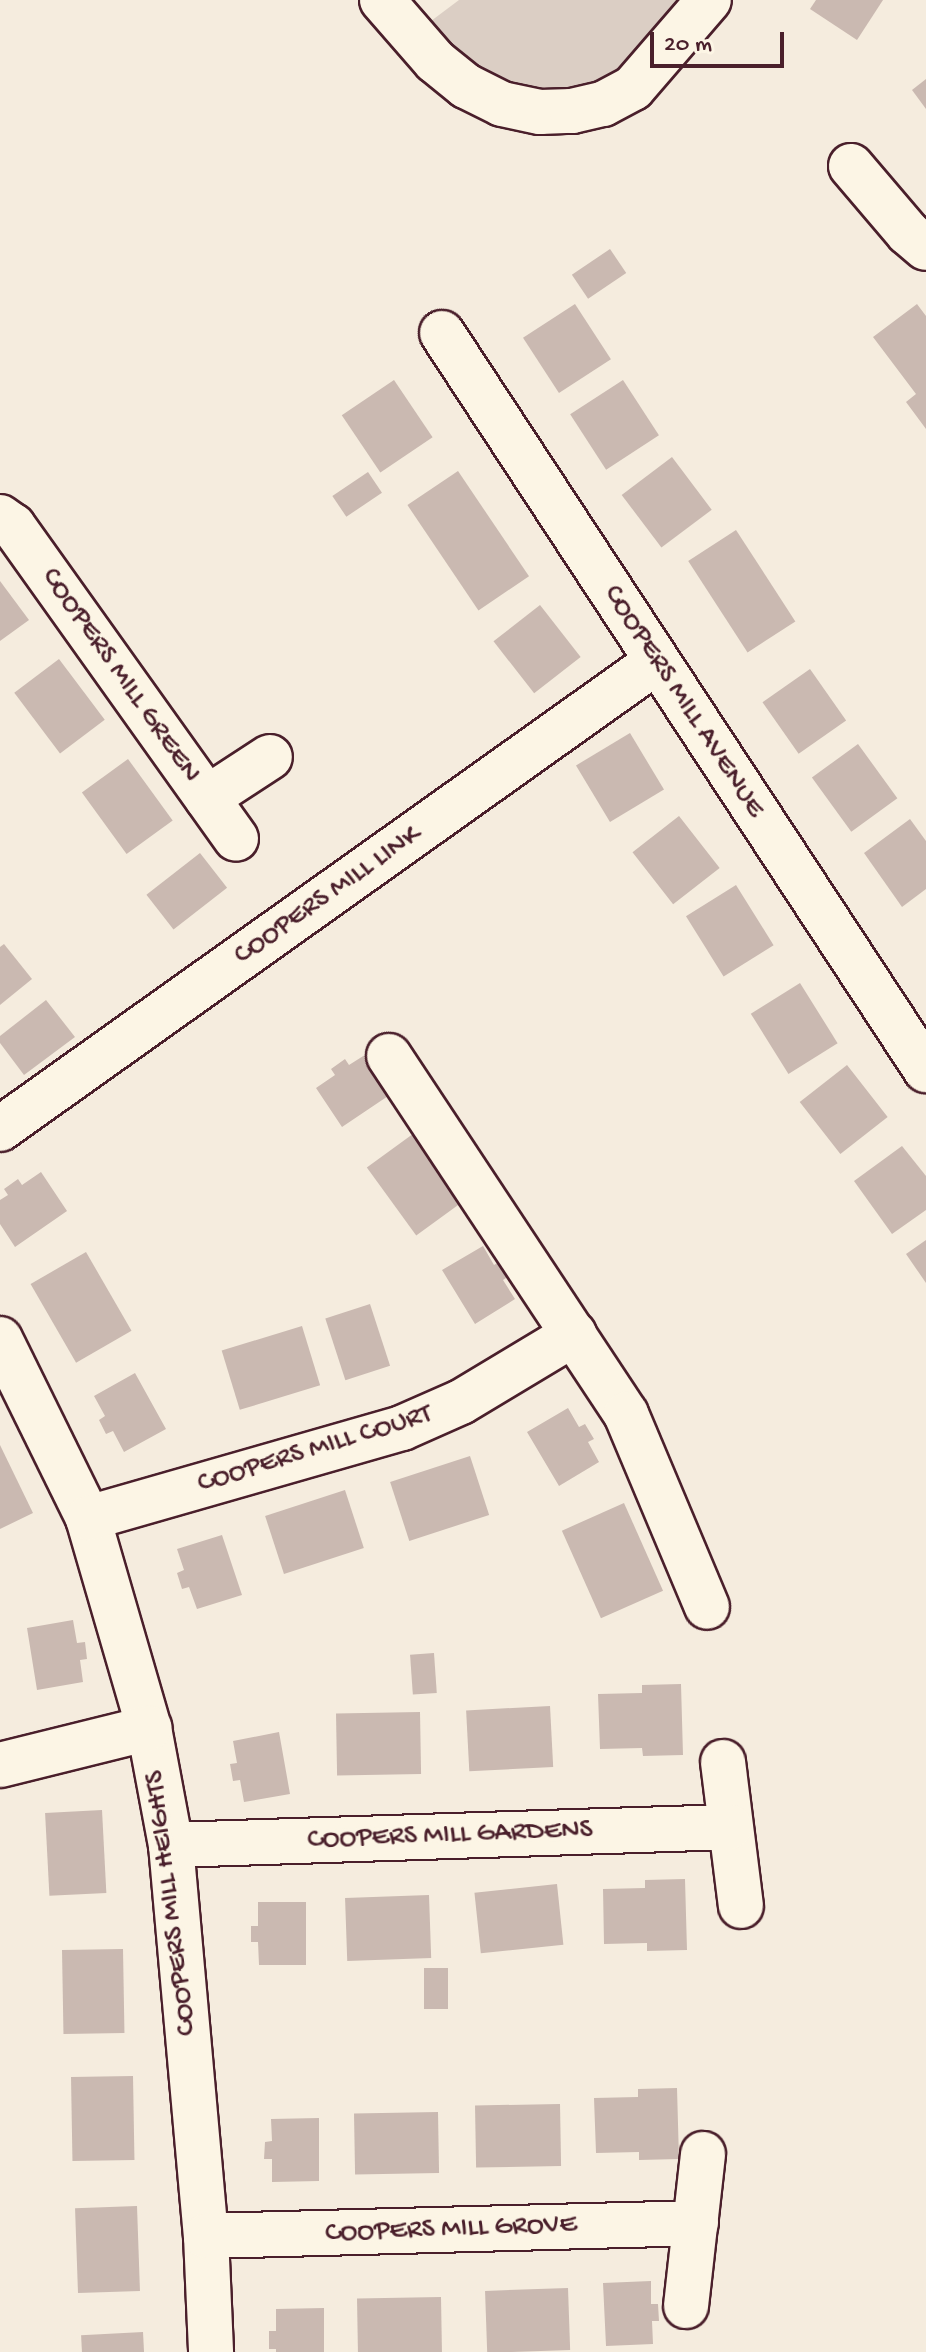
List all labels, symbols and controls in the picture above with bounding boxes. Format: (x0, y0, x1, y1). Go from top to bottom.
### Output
scale bar (654, 16, 788, 66)
text: 20 m (664, 31, 712, 60)
street label: COOPERS MILL GREEN (33, 562, 207, 790)
street label: COOPERS MILL AVENUE (595, 579, 771, 825)
street label: COOPERS MILL LINK (228, 819, 428, 973)
street label: COOPERS MILL COURT (194, 1398, 436, 1502)
street label: COOPERS MILL HEIGHTS (139, 1768, 205, 2038)
street label: COOPERS MILL GARDENS (307, 1814, 593, 1858)
street label: COOPERS MILL GROVE (325, 2209, 577, 2251)

